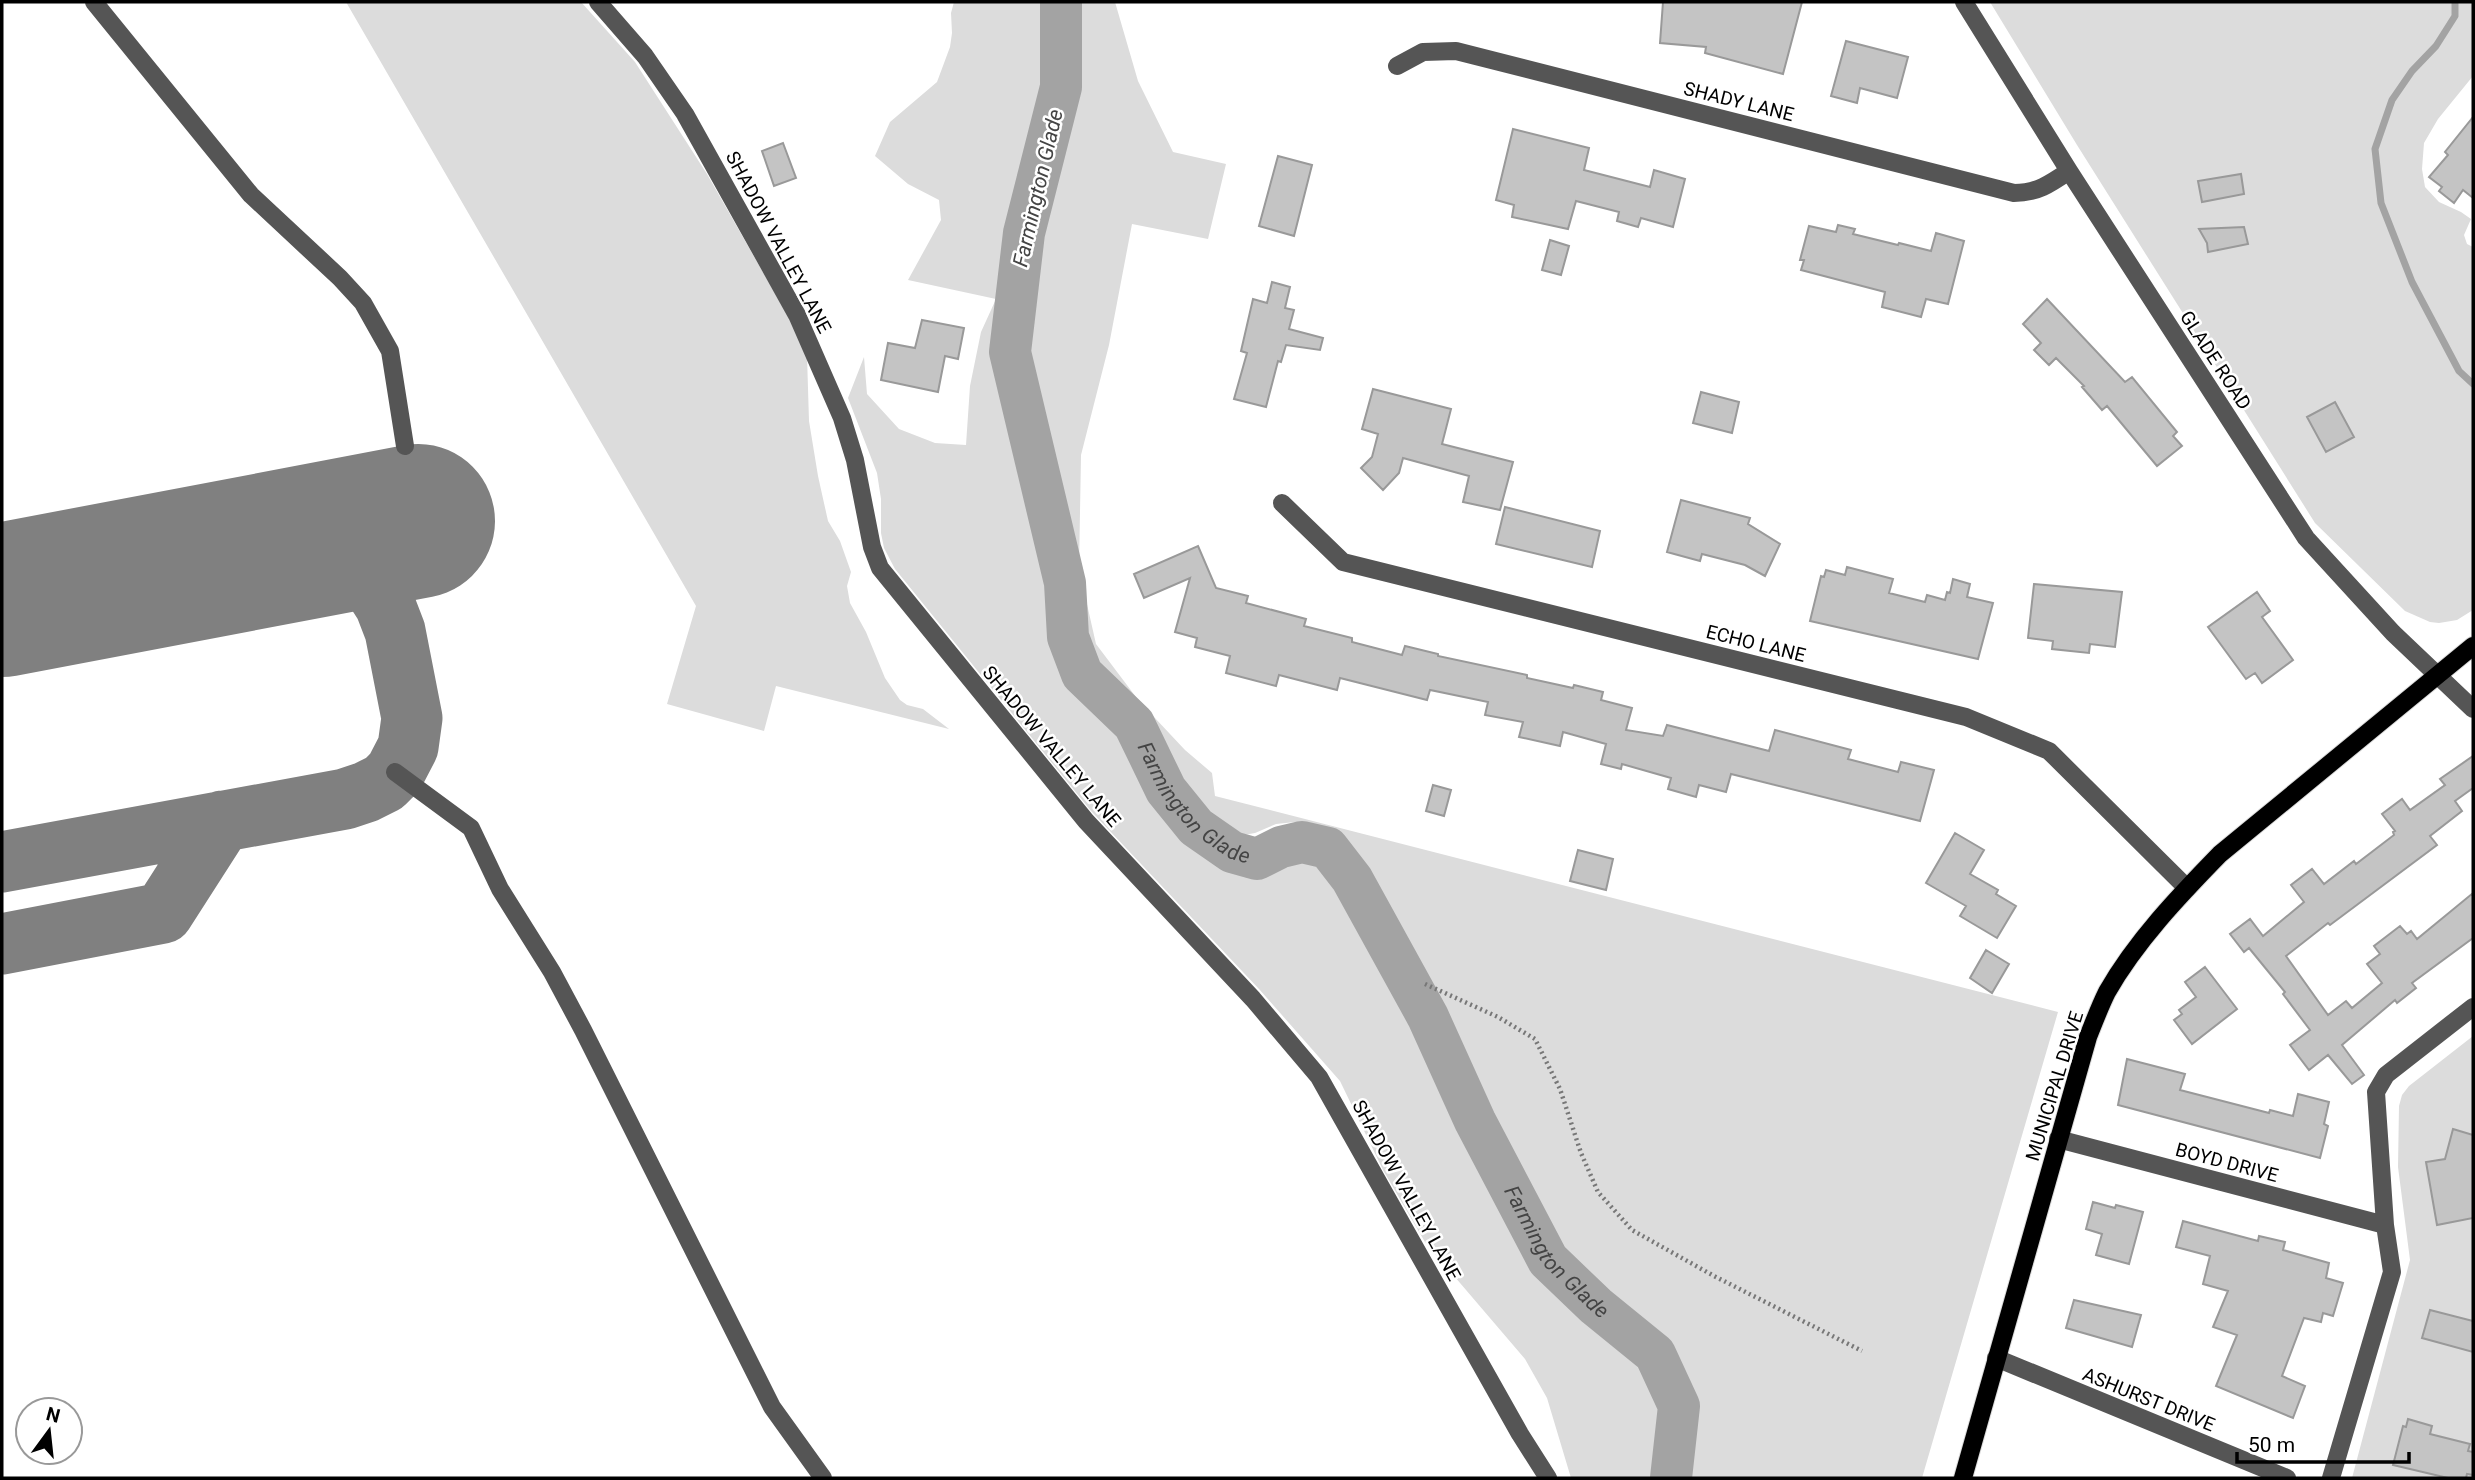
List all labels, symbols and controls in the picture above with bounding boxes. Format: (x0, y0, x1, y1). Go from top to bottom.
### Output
street label: SHADY LANE (1681, 77, 1797, 126)
water label: Farmington Glade (1008, 107, 1068, 269)
street label: SHADOW VALLEY LANE (721, 147, 836, 337)
street label: GLADE ROAD (2175, 307, 2256, 414)
street label: ECHO LANE (1704, 620, 1808, 667)
street label: SHADOW VALLEY LANE (978, 661, 1126, 832)
water label: Farmington Glade (1133, 738, 1253, 868)
street label: MUNICIPAL DRIVE (2021, 1008, 2088, 1164)
street label: SHADOW VALLEY LANE (1347, 1096, 1466, 1285)
street label: BOYD DRIVE (2173, 1138, 2281, 1187)
water label: Farmington Glade (1499, 1182, 1614, 1323)
street label: ASHURST DRIVE (2079, 1362, 2218, 1437)
north arrow (14, 1396, 84, 1466)
text: N (44, 1402, 63, 1428)
scale bar (2237, 1420, 2408, 1464)
text: 50 m (2248, 1433, 2295, 1457)

